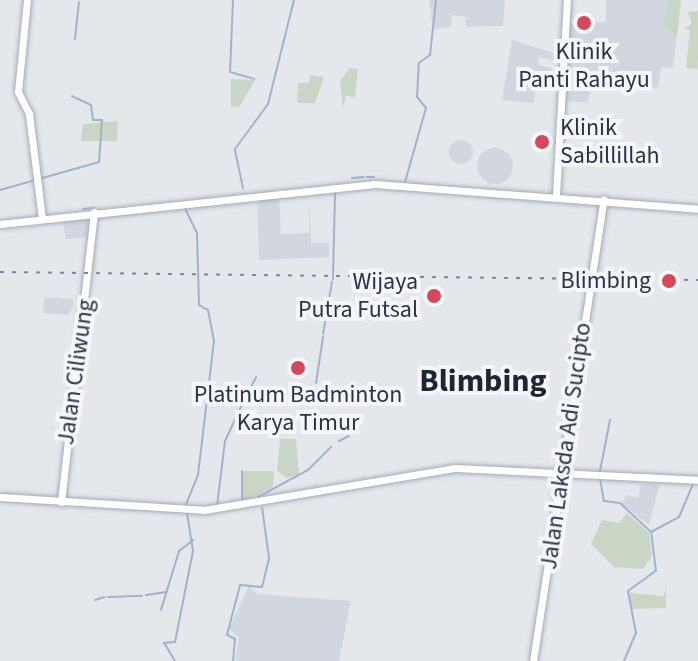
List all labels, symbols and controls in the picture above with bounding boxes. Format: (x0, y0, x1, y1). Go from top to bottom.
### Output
marker: Klinik Panti Rahayu (573, 12, 595, 34)
place label: Klinik Panti Rahayu (518, 38, 650, 94)
place label: Klinik Sabillillah (560, 114, 660, 170)
marker: Klinik Sabillillah (531, 131, 553, 153)
place label: Blimbing (561, 267, 651, 295)
place label: Wijaya Putra Futsal (298, 268, 418, 324)
marker: Blimbing (658, 270, 680, 292)
marker: Wijaya Putra Futsal (425, 287, 443, 305)
street label: Jalan Ciliwung (52, 297, 100, 447)
street label: Jalan Laksda Adi Sucipto (534, 321, 598, 571)
marker: Platinum Badminton Karya Timur (289, 359, 307, 377)
district label: Blimbing (419, 362, 547, 400)
place label: Platinum Badminton Karya Timur (194, 381, 402, 437)

